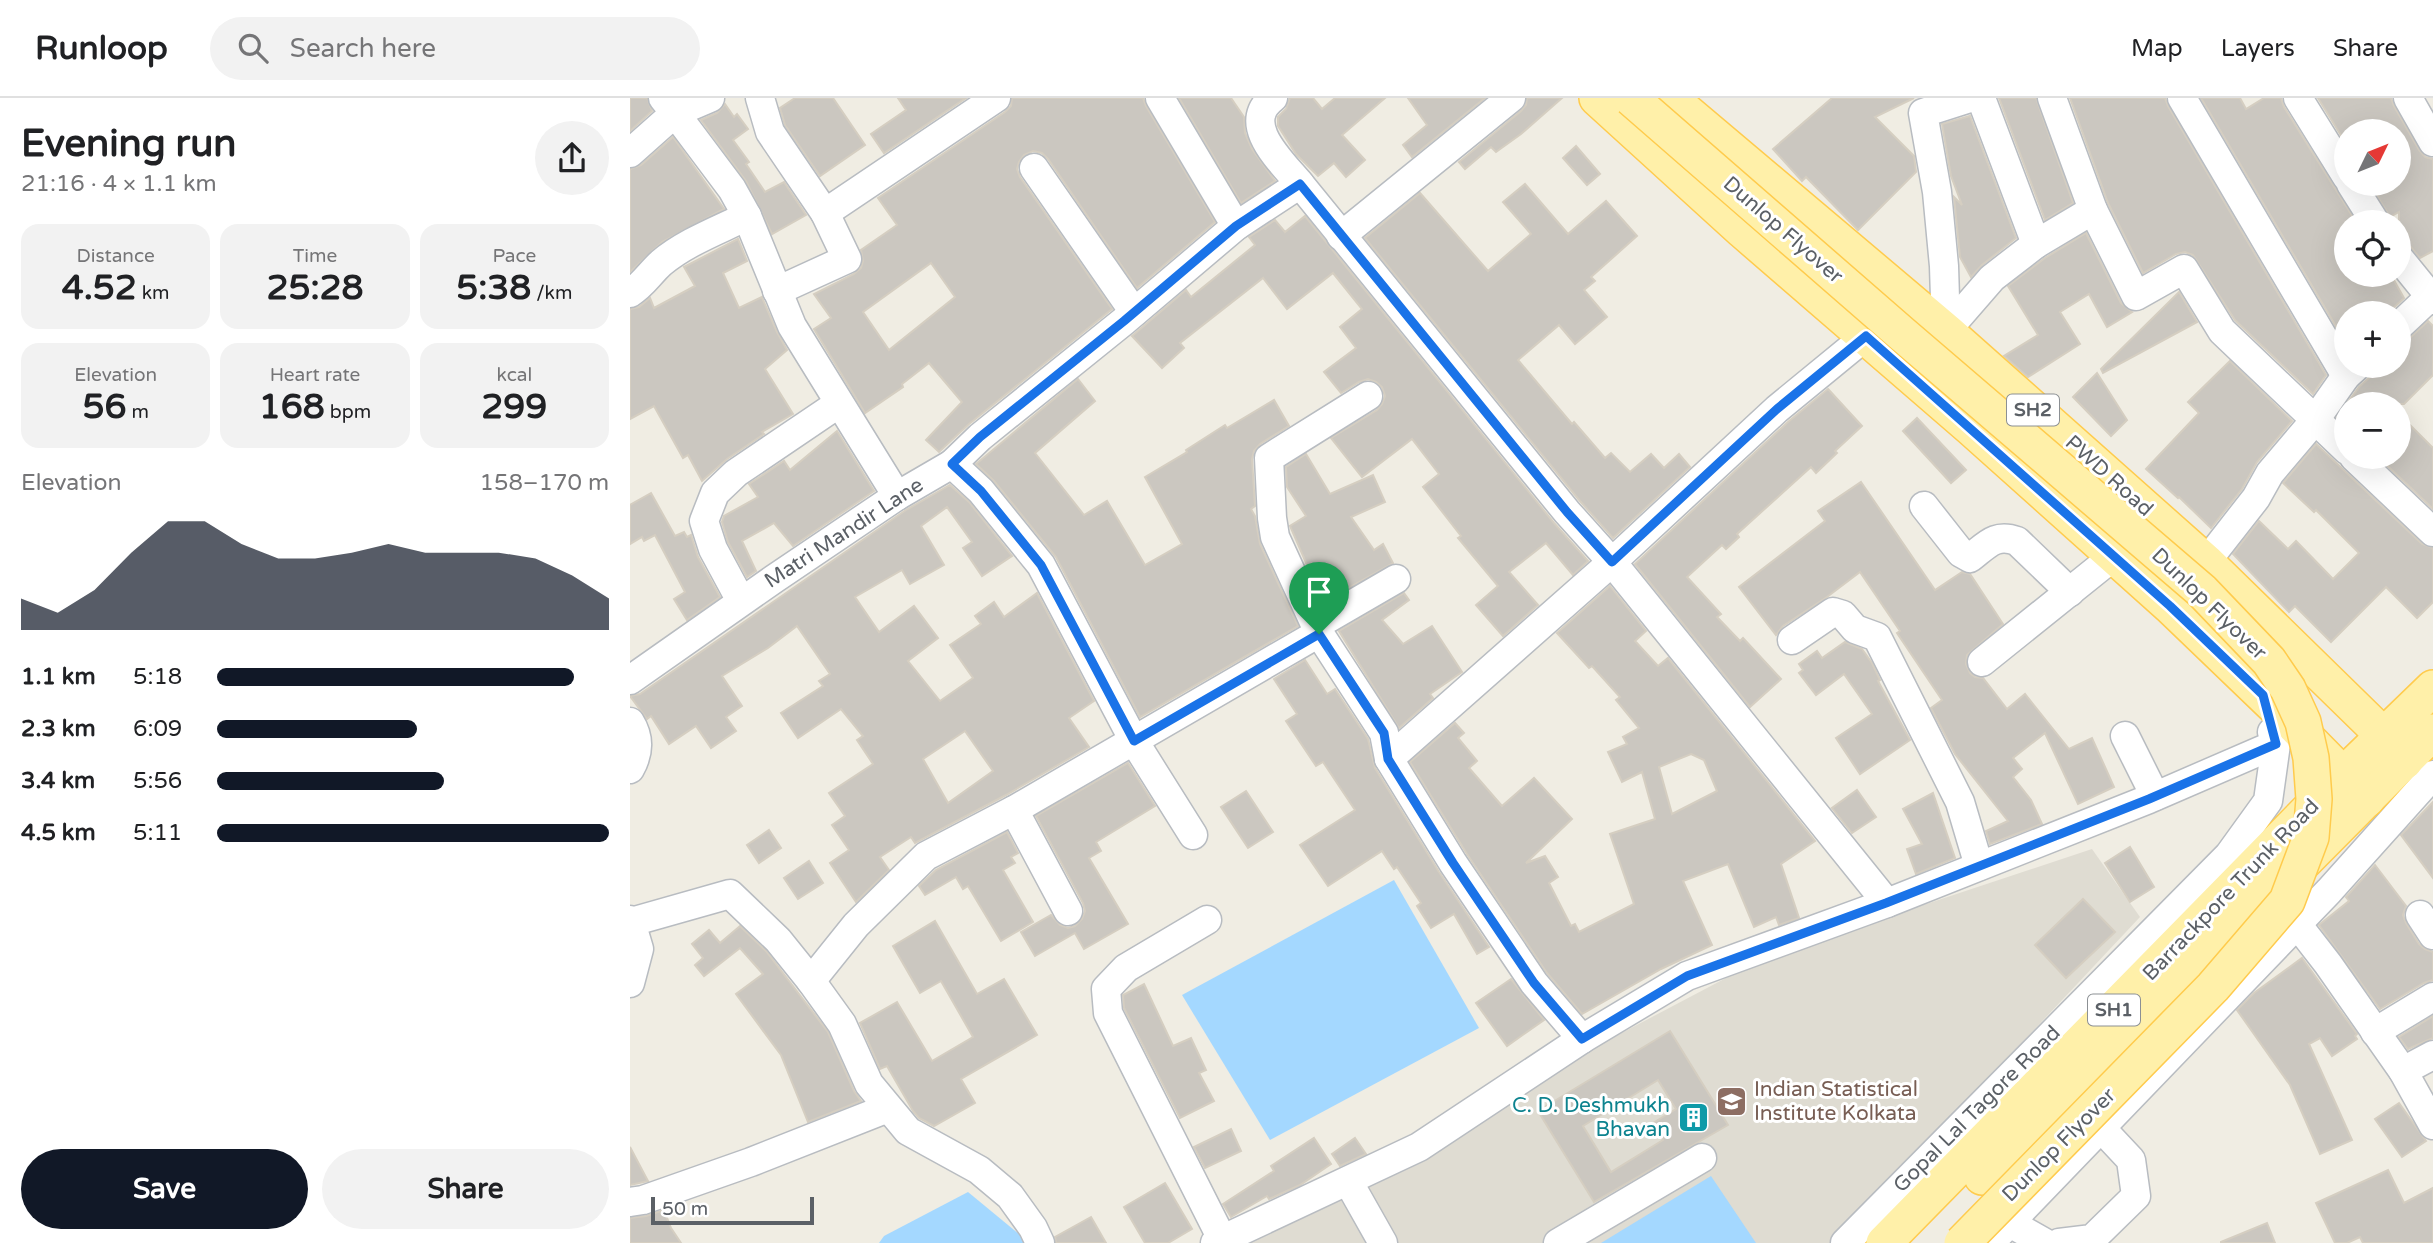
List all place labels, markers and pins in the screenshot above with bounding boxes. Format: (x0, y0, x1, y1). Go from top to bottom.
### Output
pin (1289, 562, 1349, 634)
place label: Indian Statistical Institute Kolkata (1754, 1077, 1918, 1126)
school or university icon: Indian Statistical Institute Kolkata (1714, 1084, 1748, 1118)
place label: C. D. Deshmukh Bhavan (1512, 1093, 1670, 1142)
building icon: C. D. Deshmukh Bhavan (1676, 1100, 1710, 1134)

